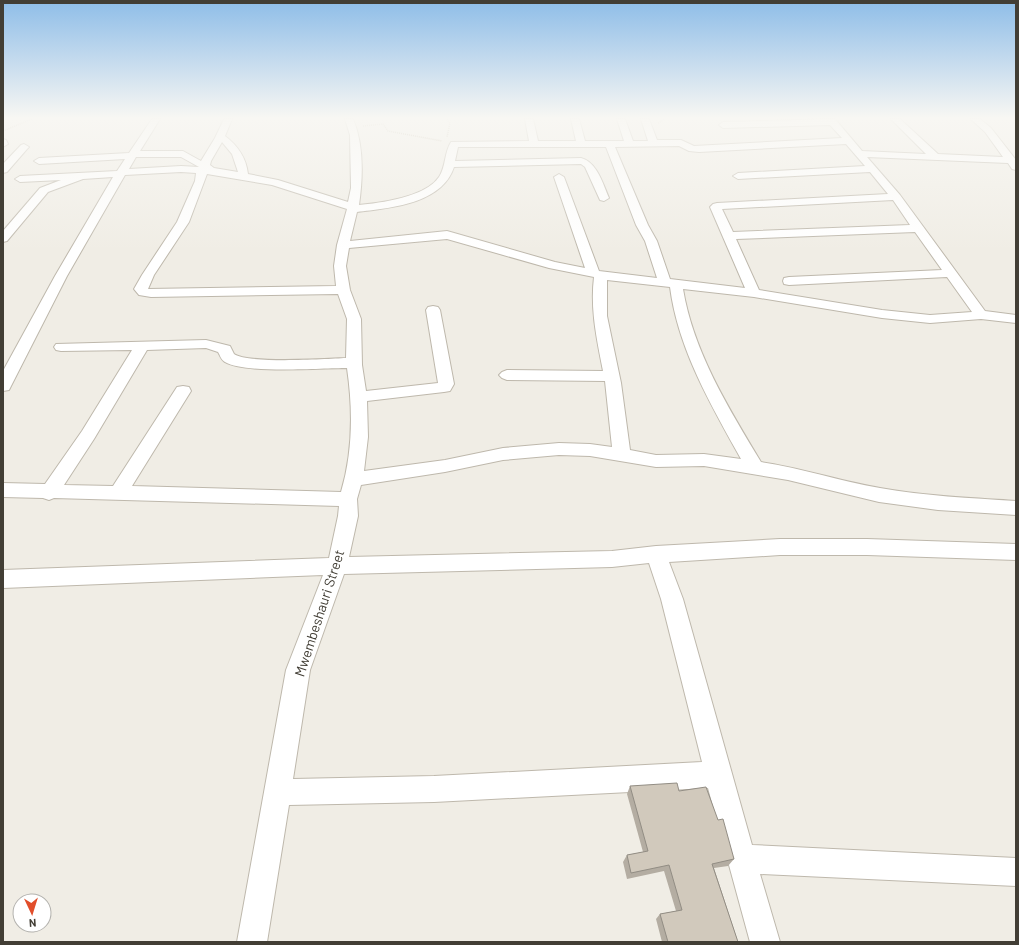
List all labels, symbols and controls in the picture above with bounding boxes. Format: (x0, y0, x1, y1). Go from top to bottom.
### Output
street label: Mwembeshauri Street (290, 547, 348, 679)
north arrow (12, 893, 52, 933)
text: N (29, 917, 37, 930)

